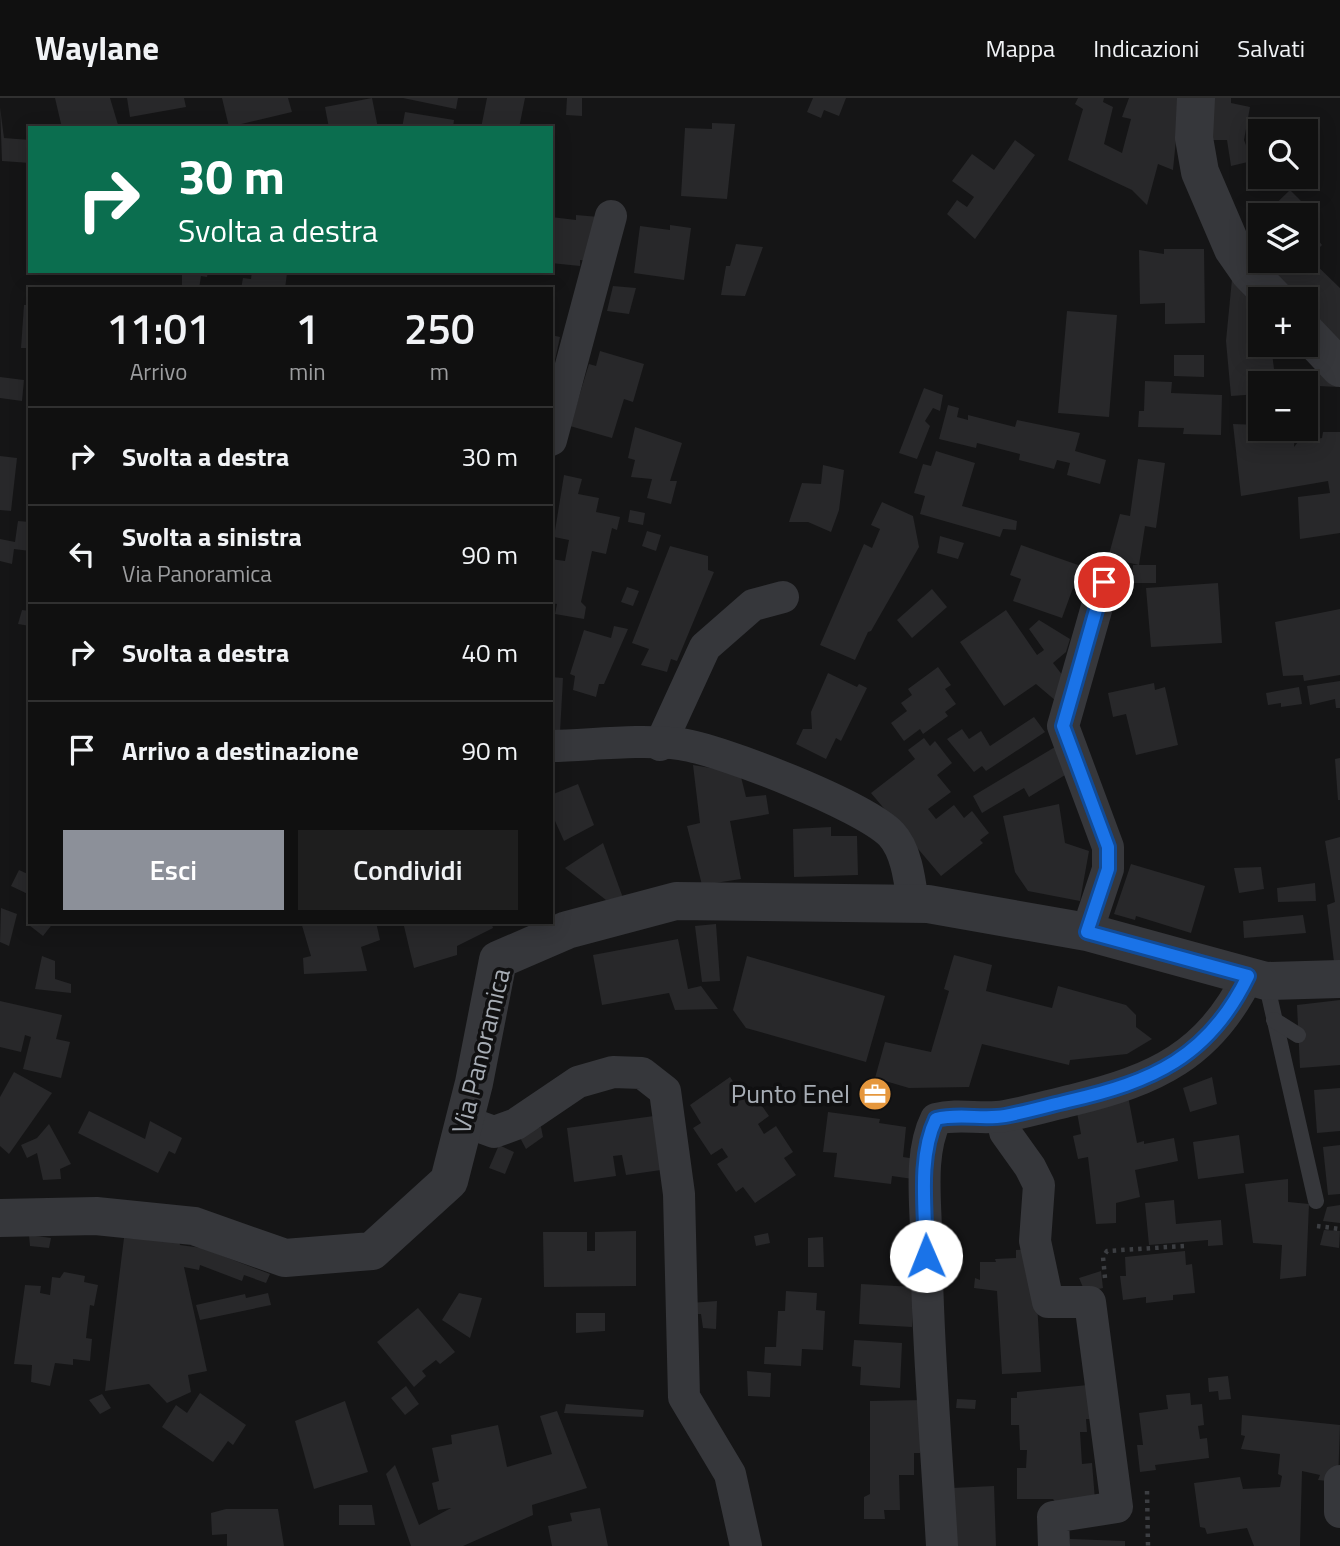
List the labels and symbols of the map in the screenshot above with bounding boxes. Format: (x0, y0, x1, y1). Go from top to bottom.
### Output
pin (1074, 552, 1134, 612)
street label: Via Panoramica (441, 964, 520, 1138)
place label: Punto Enel (731, 1074, 850, 1113)
office icon: Punto Enel (856, 1075, 894, 1113)
position arrow (889, 1219, 963, 1293)

